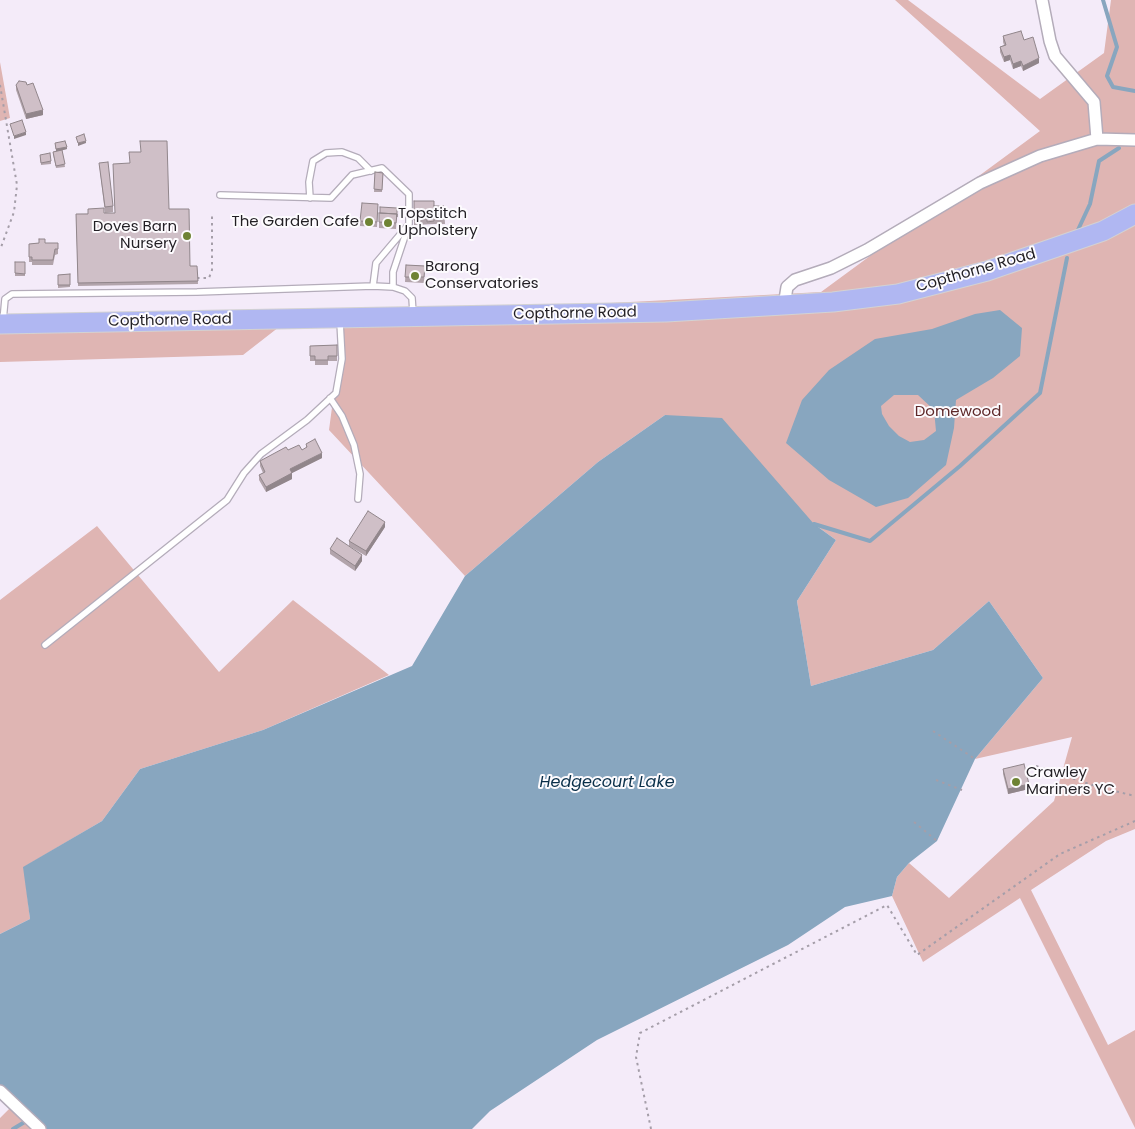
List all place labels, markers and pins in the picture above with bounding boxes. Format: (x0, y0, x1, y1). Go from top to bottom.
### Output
place label: Topstitch Upholstery (398, 205, 478, 240)
place label: The Garden Cafe (232, 213, 359, 231)
marker: The Garden Cafe (363, 216, 375, 228)
marker: Topstitch Upholstery (382, 217, 394, 229)
place label: Doves Barn Nursery (93, 218, 177, 253)
marker: Doves Barn Nursery (181, 230, 193, 242)
place label: Barong Conservatories (425, 258, 539, 293)
marker: Barong Conservatories (409, 270, 421, 282)
place label: Crawley Mariners YC (1026, 764, 1115, 799)
marker: Crawley Mariners YC (1010, 776, 1022, 788)

